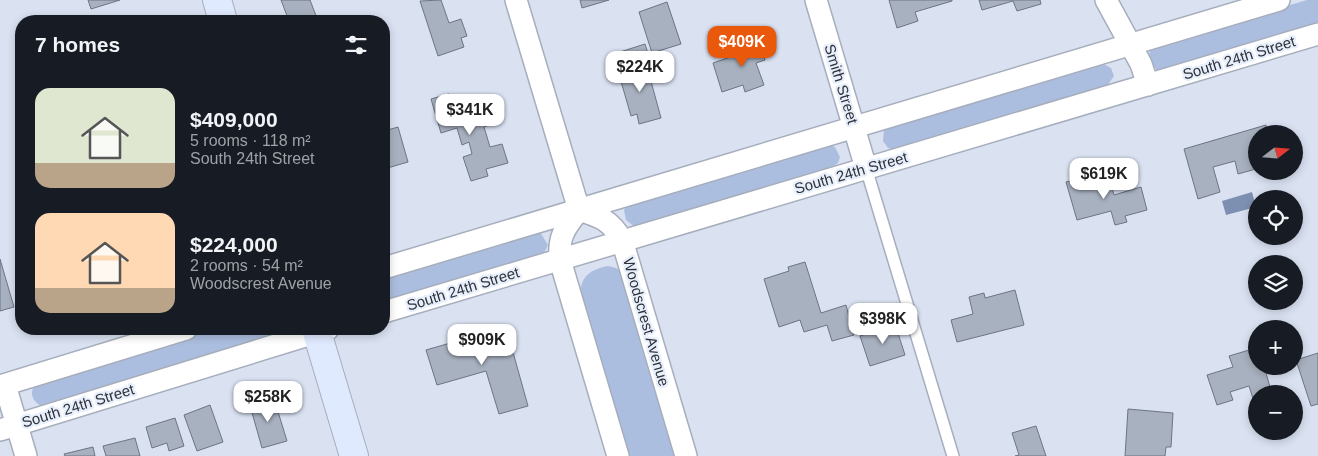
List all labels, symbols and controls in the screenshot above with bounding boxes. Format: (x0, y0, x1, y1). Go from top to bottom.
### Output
pin: $409K (707, 26, 777, 68)
icon: filters (342, 31, 370, 59)
street label: South 24th Street (1181, 32, 1298, 83)
text: 7 homes (35, 33, 120, 56)
text: $409K (718, 33, 766, 50)
street label: Smith Street (821, 42, 862, 127)
pin: $224K (605, 51, 675, 93)
text: $224K (616, 58, 664, 75)
pin: $341K (435, 94, 505, 136)
text: $341K (446, 101, 494, 118)
icon: home (75, 108, 135, 168)
text: $409,000 (190, 108, 278, 131)
north arrow (1248, 125, 1302, 180)
map controls (1248, 125, 1303, 440)
text: 5 rooms · 118 m² (190, 132, 311, 149)
street label: South 24th Street (792, 148, 910, 197)
text: South 24th Street (190, 150, 315, 167)
pin: $619K (1069, 158, 1139, 200)
text: $619K (1080, 165, 1128, 182)
button: locate (1248, 190, 1303, 245)
icon: home (75, 233, 135, 293)
text: $224,000 (190, 233, 278, 256)
button: layers (1248, 255, 1303, 310)
street label: Woodscrest Avenue (620, 256, 673, 388)
text: 2 rooms · 54 m² (190, 257, 303, 274)
street label: South 24th Street (405, 263, 522, 314)
text: Woodscrest Avenue (190, 275, 332, 292)
pin: $398K (848, 302, 918, 345)
text: $398K (859, 310, 907, 327)
button: + (1248, 320, 1303, 375)
pin: $909K (447, 324, 517, 366)
text: $909K (458, 331, 506, 348)
street label: South 24th Street (20, 380, 137, 431)
pin: $258K (233, 380, 303, 423)
button: − (1248, 385, 1303, 440)
text: $258K (244, 388, 292, 405)

